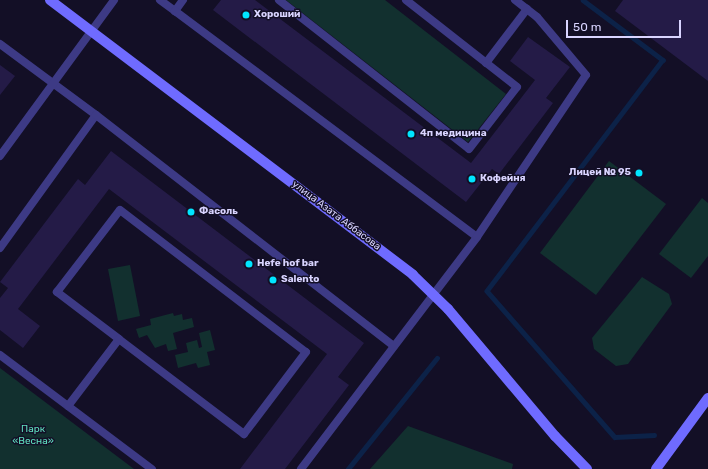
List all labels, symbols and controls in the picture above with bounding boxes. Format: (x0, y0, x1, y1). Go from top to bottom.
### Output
place label: Хороший (254, 9, 300, 21)
marker: Хороший (241, 10, 251, 20)
scale bar (568, 12, 683, 38)
text: 50 m (573, 20, 601, 34)
marker: 4п медицина (405, 128, 417, 140)
place label: 4п медицина (420, 128, 487, 140)
place label: Лицей № 95 (569, 167, 631, 179)
marker: Лицей № 95 (634, 168, 644, 178)
place label: Кофейня (480, 173, 526, 185)
marker: Кофейня (467, 174, 477, 184)
street label: улица Азата Аббасова (289, 179, 383, 253)
place label: Фасоль (199, 206, 238, 218)
marker: Фасоль (186, 207, 196, 217)
place label: Hefe hof bar (257, 258, 319, 270)
marker: Hefe hof bar (244, 259, 254, 269)
place label: Salento (281, 274, 319, 286)
marker: Salento (268, 275, 278, 285)
park label: Парк «Весна» (12, 423, 54, 446)

